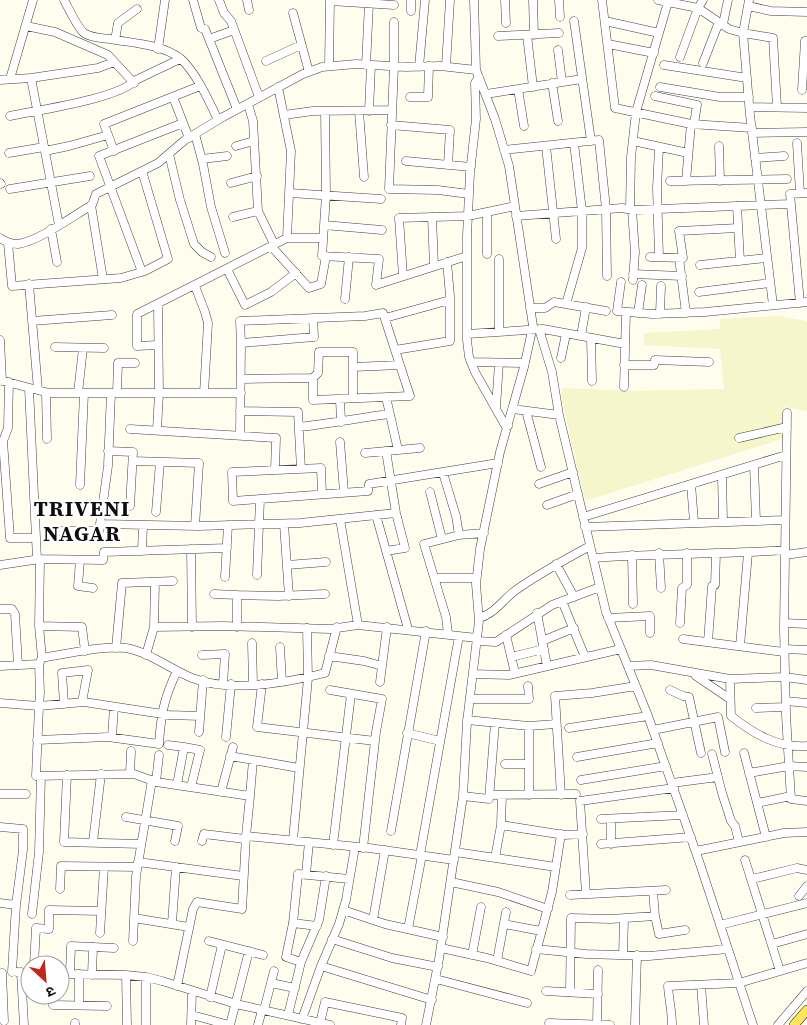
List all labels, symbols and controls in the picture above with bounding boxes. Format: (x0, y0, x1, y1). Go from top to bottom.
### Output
district label: TRIVENI NAGAR (34, 493, 130, 548)
north arrow (20, 955, 70, 1005)
text: उ (42, 981, 59, 1003)

